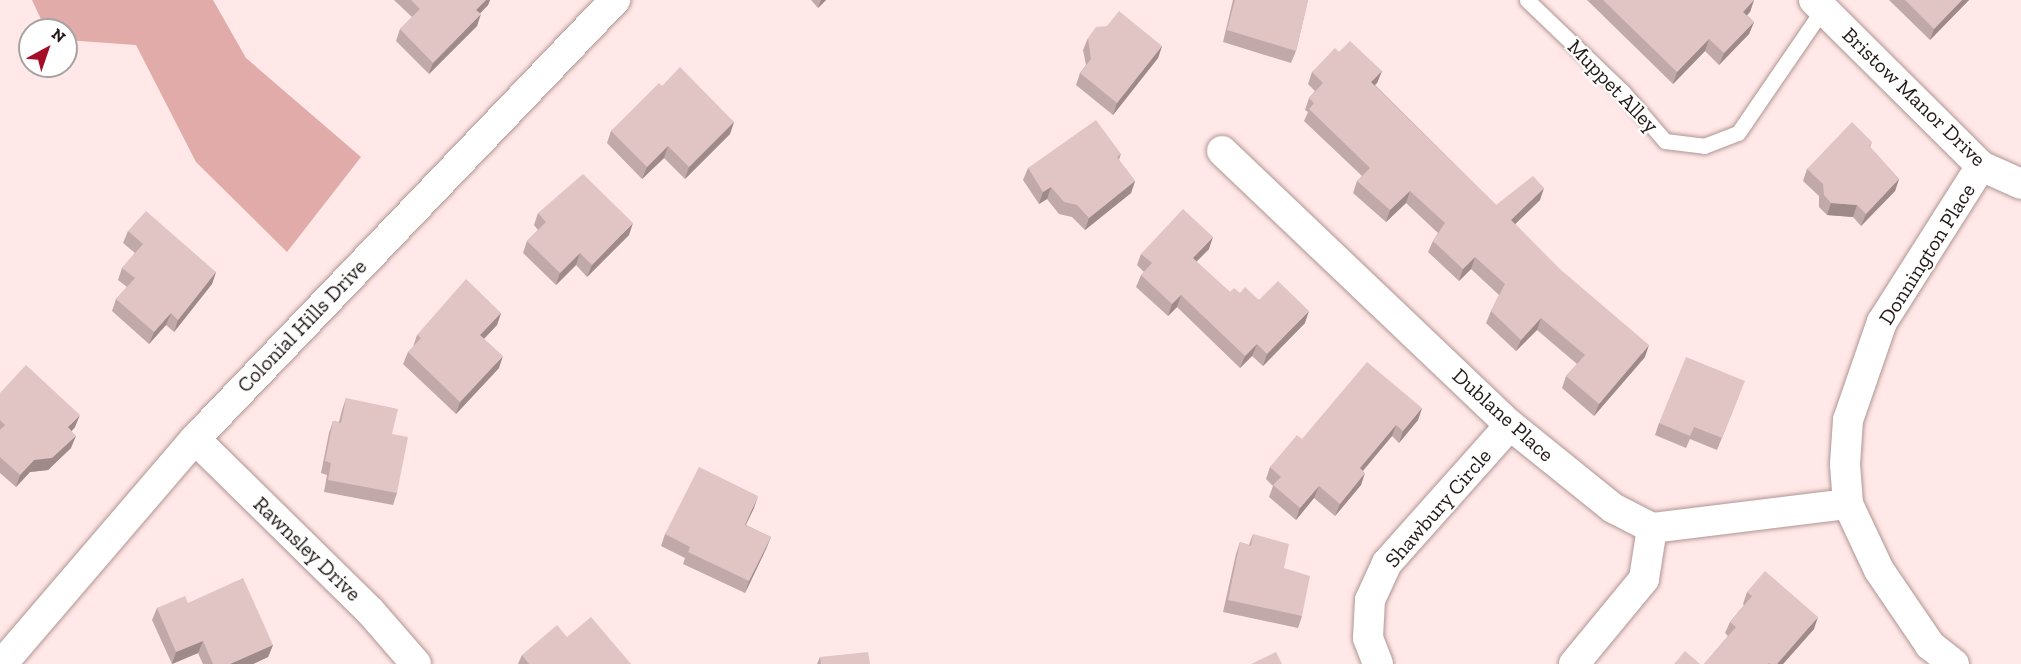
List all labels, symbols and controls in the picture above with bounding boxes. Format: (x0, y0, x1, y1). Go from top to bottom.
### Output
north arrow (18, 18, 78, 78)
street label: Bristow Manor Drive (1837, 22, 1991, 172)
text: N (48, 24, 69, 47)
street label: Muppet Alley (1562, 34, 1664, 138)
street label: Donnington Place (1873, 179, 1981, 329)
street label: Colonial Hills Drive (232, 254, 372, 398)
street label: Dublane Place (1447, 363, 1559, 467)
street label: Shawbury Circle (1379, 443, 1497, 573)
street label: Rawnsley Drive (248, 491, 366, 607)

